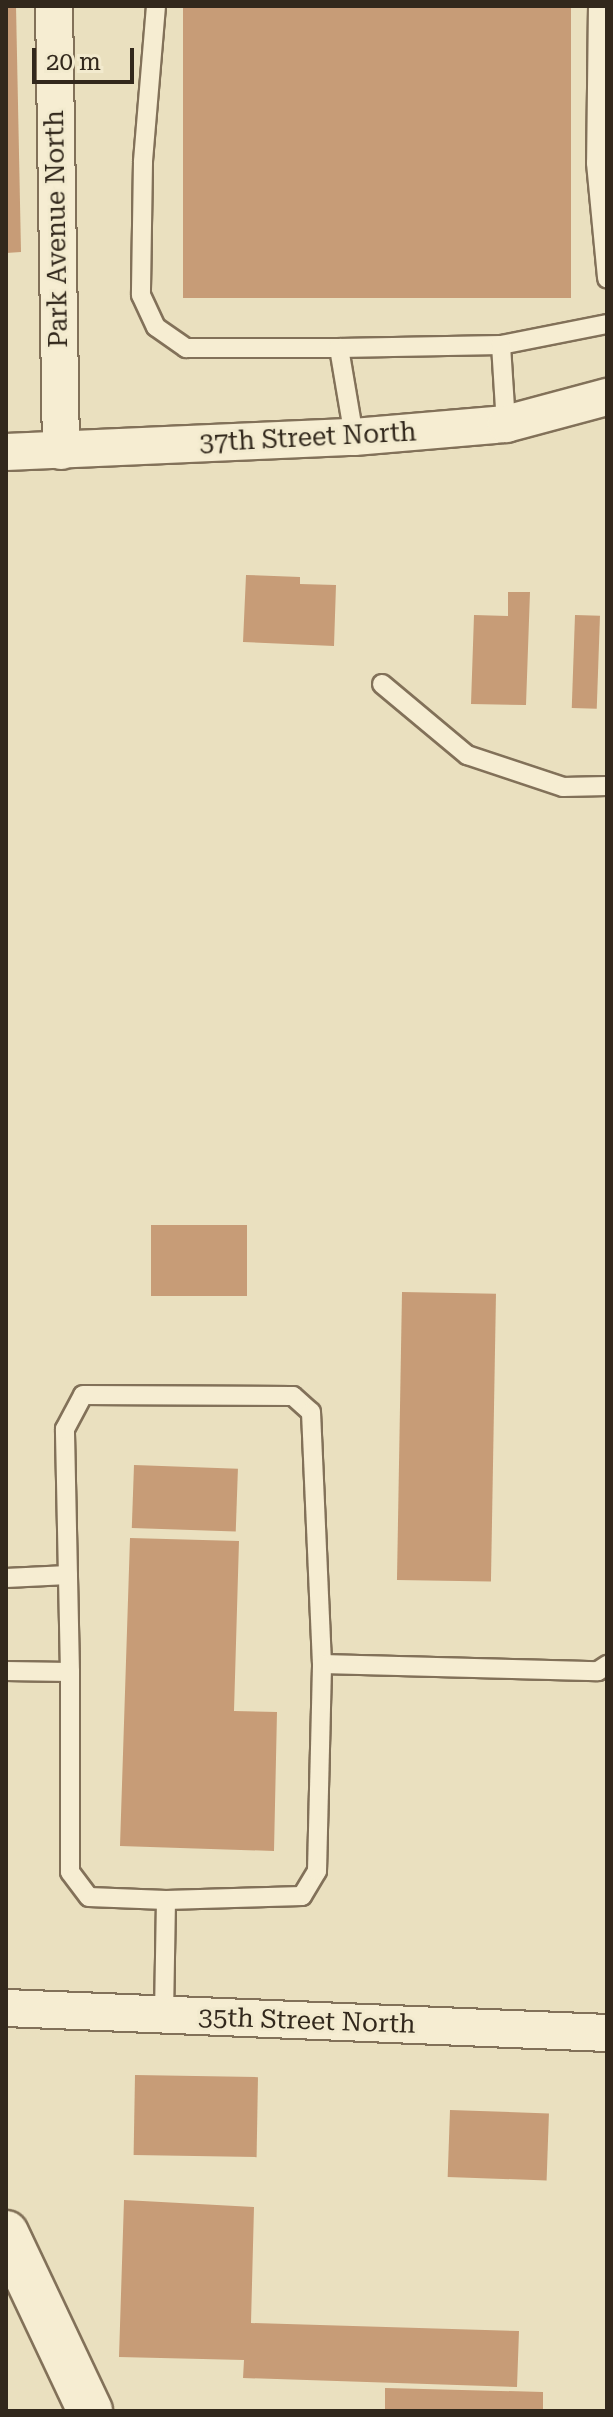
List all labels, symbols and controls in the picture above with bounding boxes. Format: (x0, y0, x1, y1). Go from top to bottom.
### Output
scale bar (36, 32, 138, 82)
text: 20 m (46, 48, 101, 76)
street label: Park Avenue North (39, 110, 75, 348)
street label: 37th Street North (199, 417, 417, 459)
street label: 35th Street North (198, 2002, 416, 2040)

